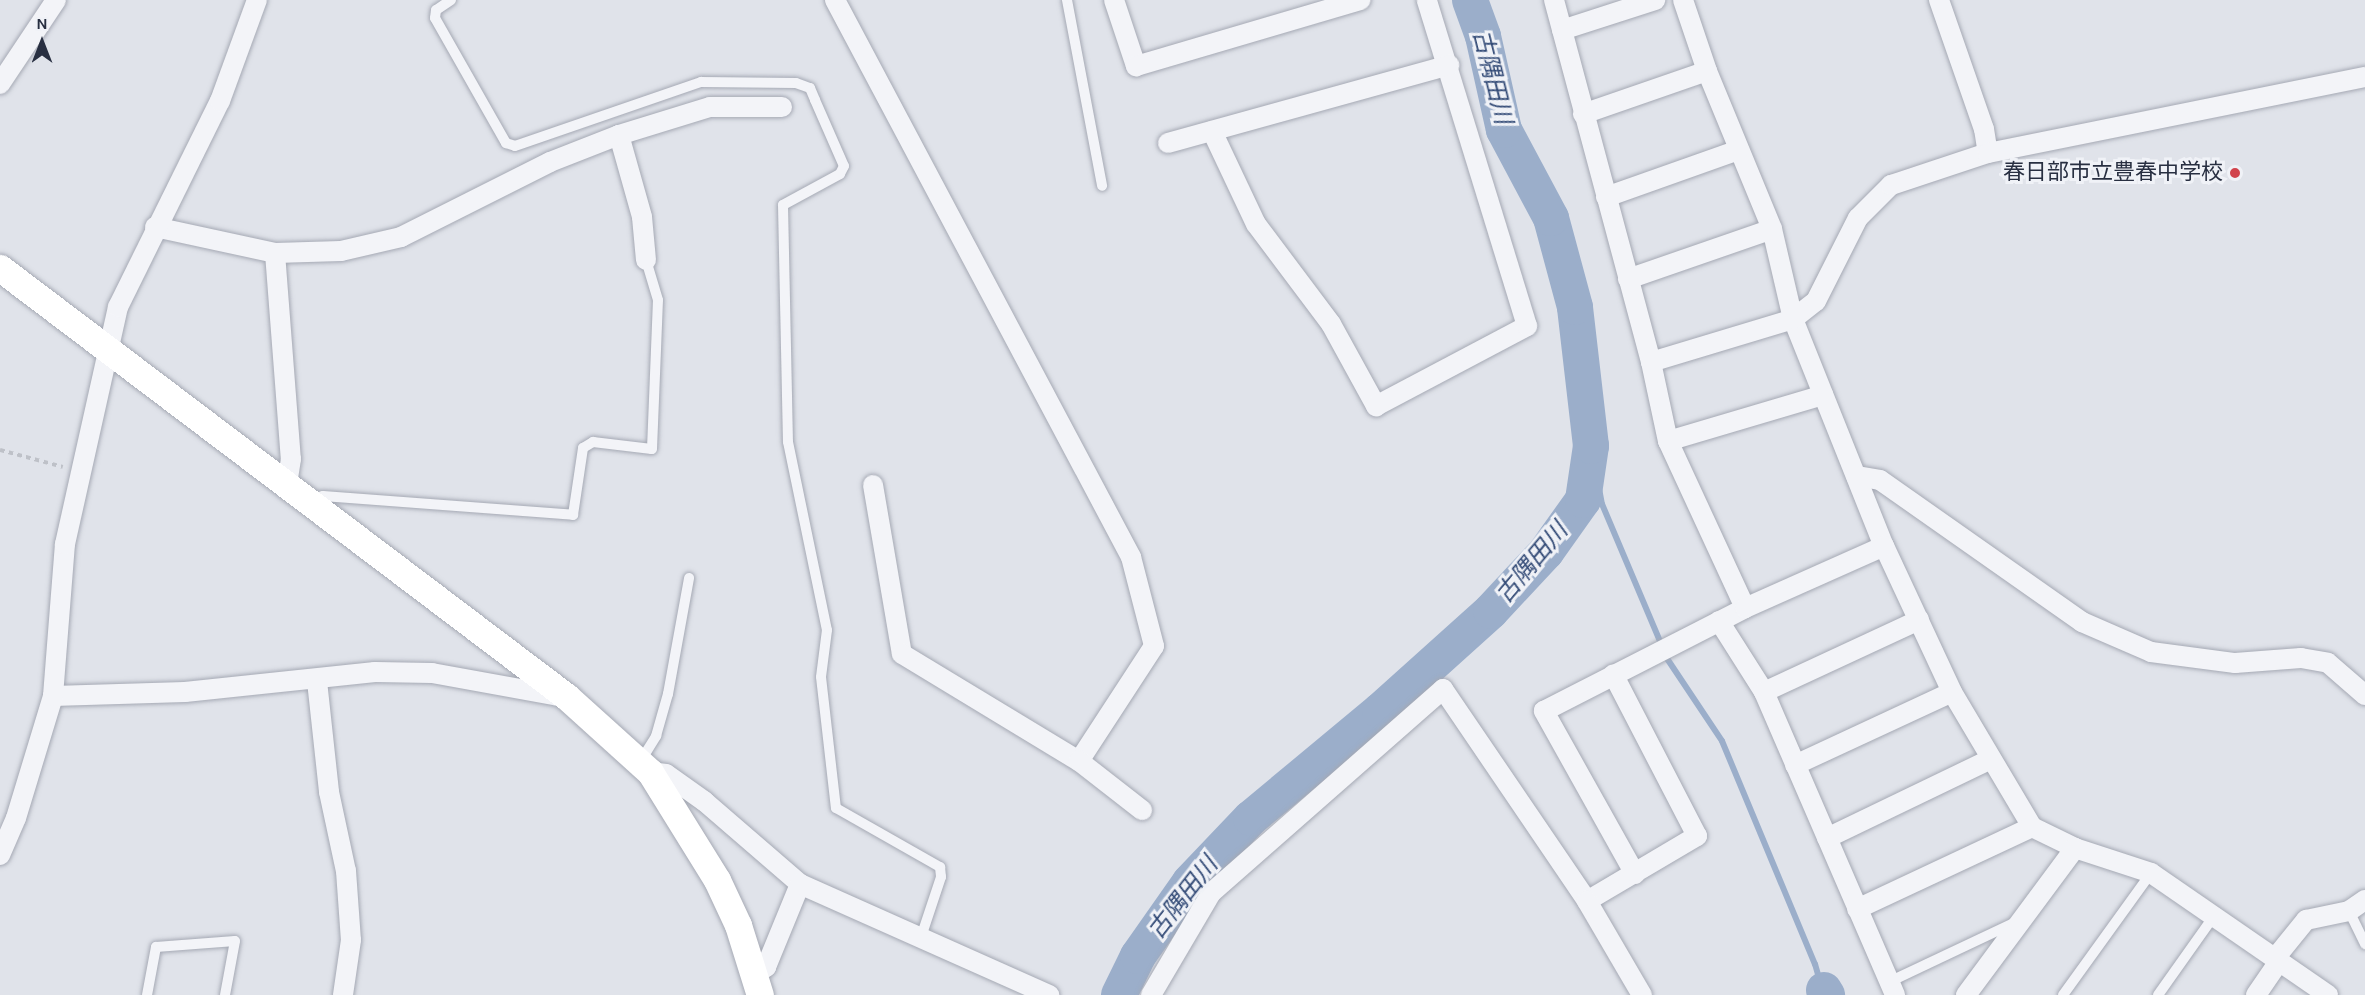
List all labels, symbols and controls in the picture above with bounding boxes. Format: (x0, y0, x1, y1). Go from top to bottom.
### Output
north arrow (12, 12, 72, 72)
text: N (36, 14, 48, 33)
water label: 古隅田川 (1466, 27, 1518, 127)
place label: 春日部市立豊春中学校 (2003, 160, 2223, 186)
marker: 春日部市立豊春中学校 (2228, 166, 2242, 180)
water label: 古隅田川 (1490, 517, 1574, 609)
water label: 古隅田川 (1142, 851, 1224, 945)

